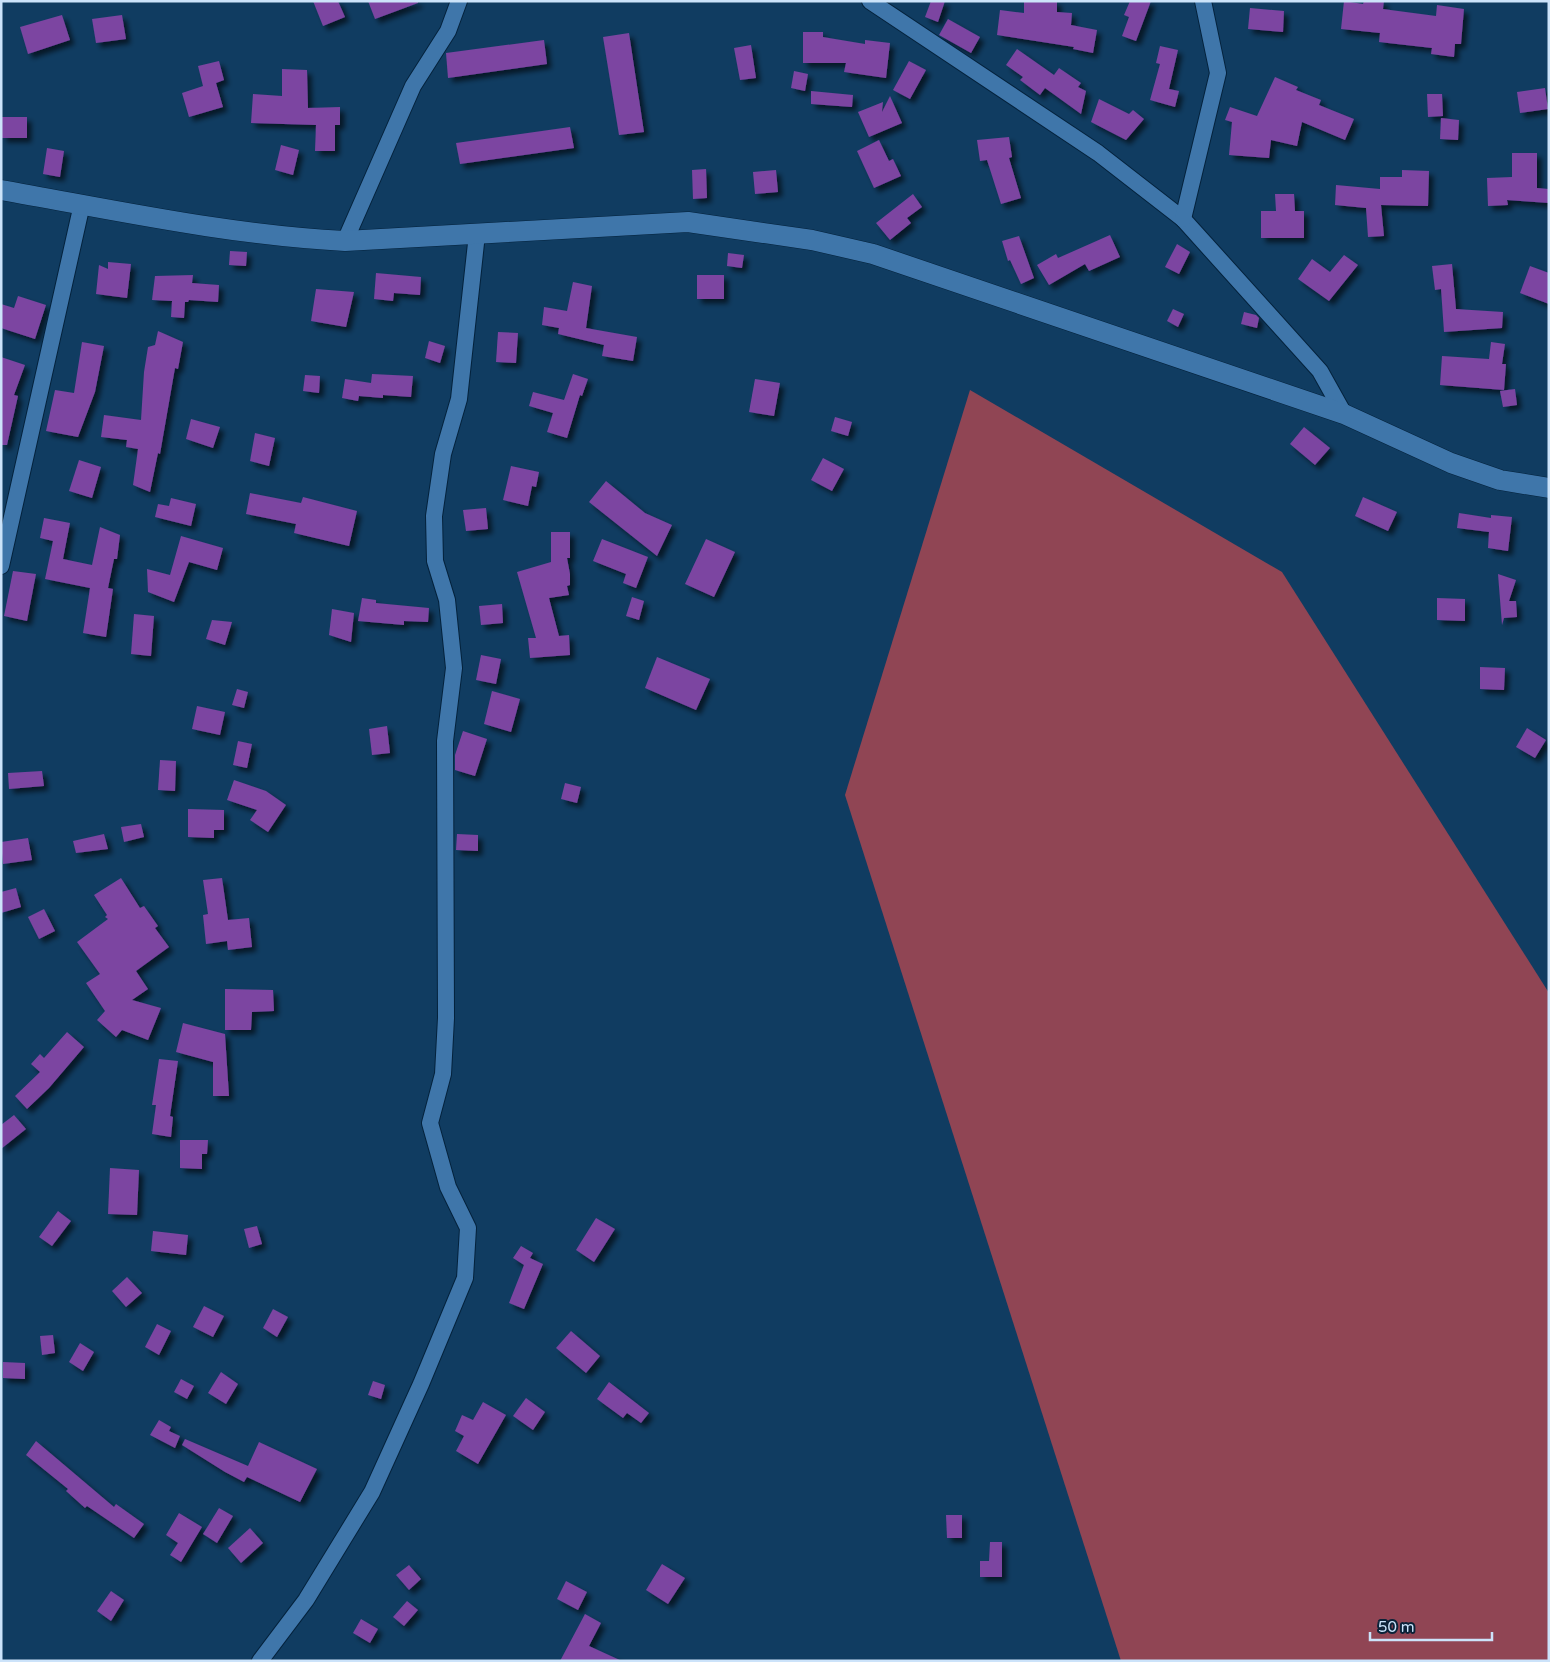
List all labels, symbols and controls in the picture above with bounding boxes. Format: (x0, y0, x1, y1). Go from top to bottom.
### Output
scale bar (1370, 1610, 1492, 1642)
text: 50 m (1378, 1618, 1415, 1636)

